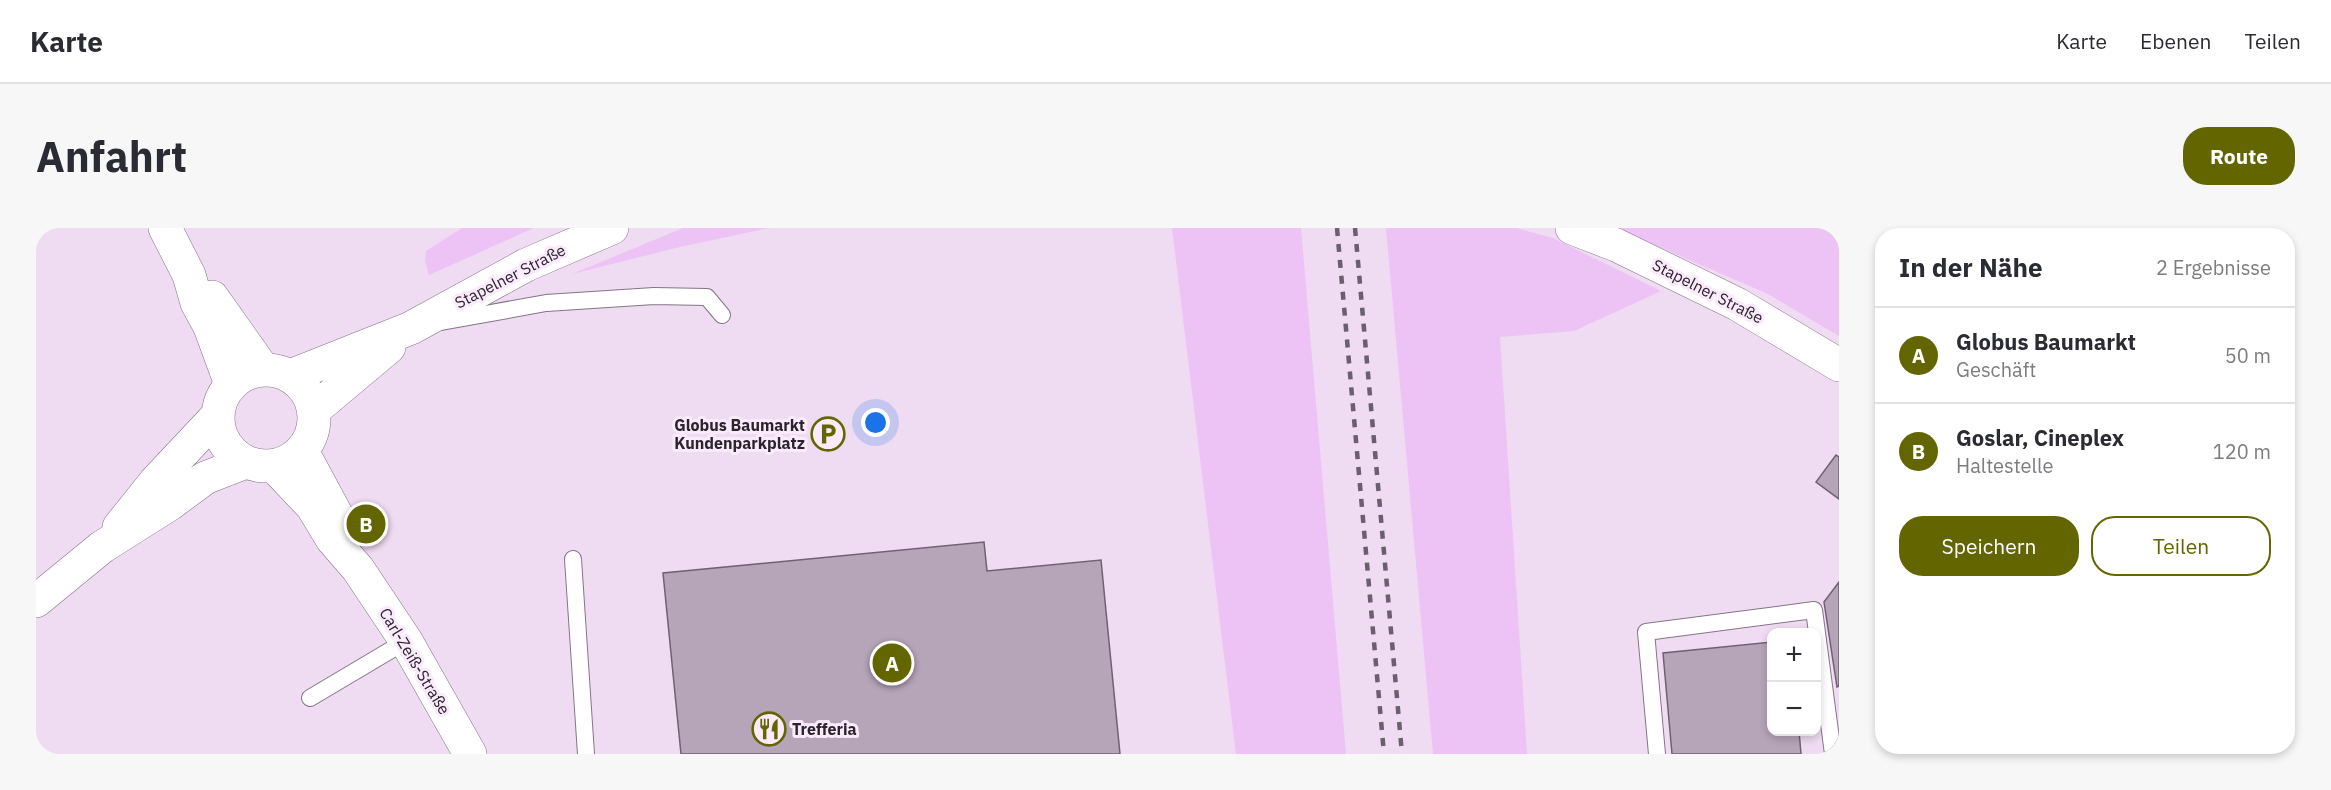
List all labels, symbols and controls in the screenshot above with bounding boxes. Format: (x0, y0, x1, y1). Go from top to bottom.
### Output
text: Karte (30, 23, 103, 60)
text: Karte (2056, 27, 2107, 55)
text: Ebenen (2140, 27, 2211, 55)
text: Teilen (2244, 27, 2301, 55)
button: Route (2183, 127, 2295, 185)
text: Anfahrt (36, 129, 187, 184)
street label: Stapelner Straße (451, 239, 569, 313)
text: In der Nähe (1899, 250, 2043, 284)
street label: Stapelner Straße (1649, 254, 1767, 328)
text: 2 Ergebnisse (2156, 254, 2271, 281)
text: Globus Baumarkt (1956, 327, 2136, 356)
text: A (1912, 342, 1925, 369)
text: 50 m (2225, 342, 2271, 369)
text: Geschäft (1956, 356, 2036, 383)
your location (861, 408, 890, 437)
place label: Globus Baumarkt Kundenparkplatz (674, 415, 805, 453)
parking icon: Globus Baumarkt Kundenparkplatz (810, 416, 846, 452)
text: Goslar, Cineplex (1956, 423, 2124, 452)
text: B (1912, 438, 1925, 465)
text: 120 m (2213, 438, 2271, 465)
text: Haltestelle (1956, 452, 2053, 479)
pin: B (346, 502, 386, 546)
button: Speichern (1899, 516, 2079, 576)
button: Teilen (2091, 516, 2271, 576)
street label: Carl-Zeiß-Straße (375, 604, 455, 718)
map controls (1767, 628, 1821, 736)
button: + (1767, 628, 1821, 682)
pin: A (872, 640, 912, 686)
button: − (1767, 682, 1821, 736)
restaurant icon: Trefferia (751, 711, 787, 747)
place label: Trefferia (792, 719, 857, 739)

